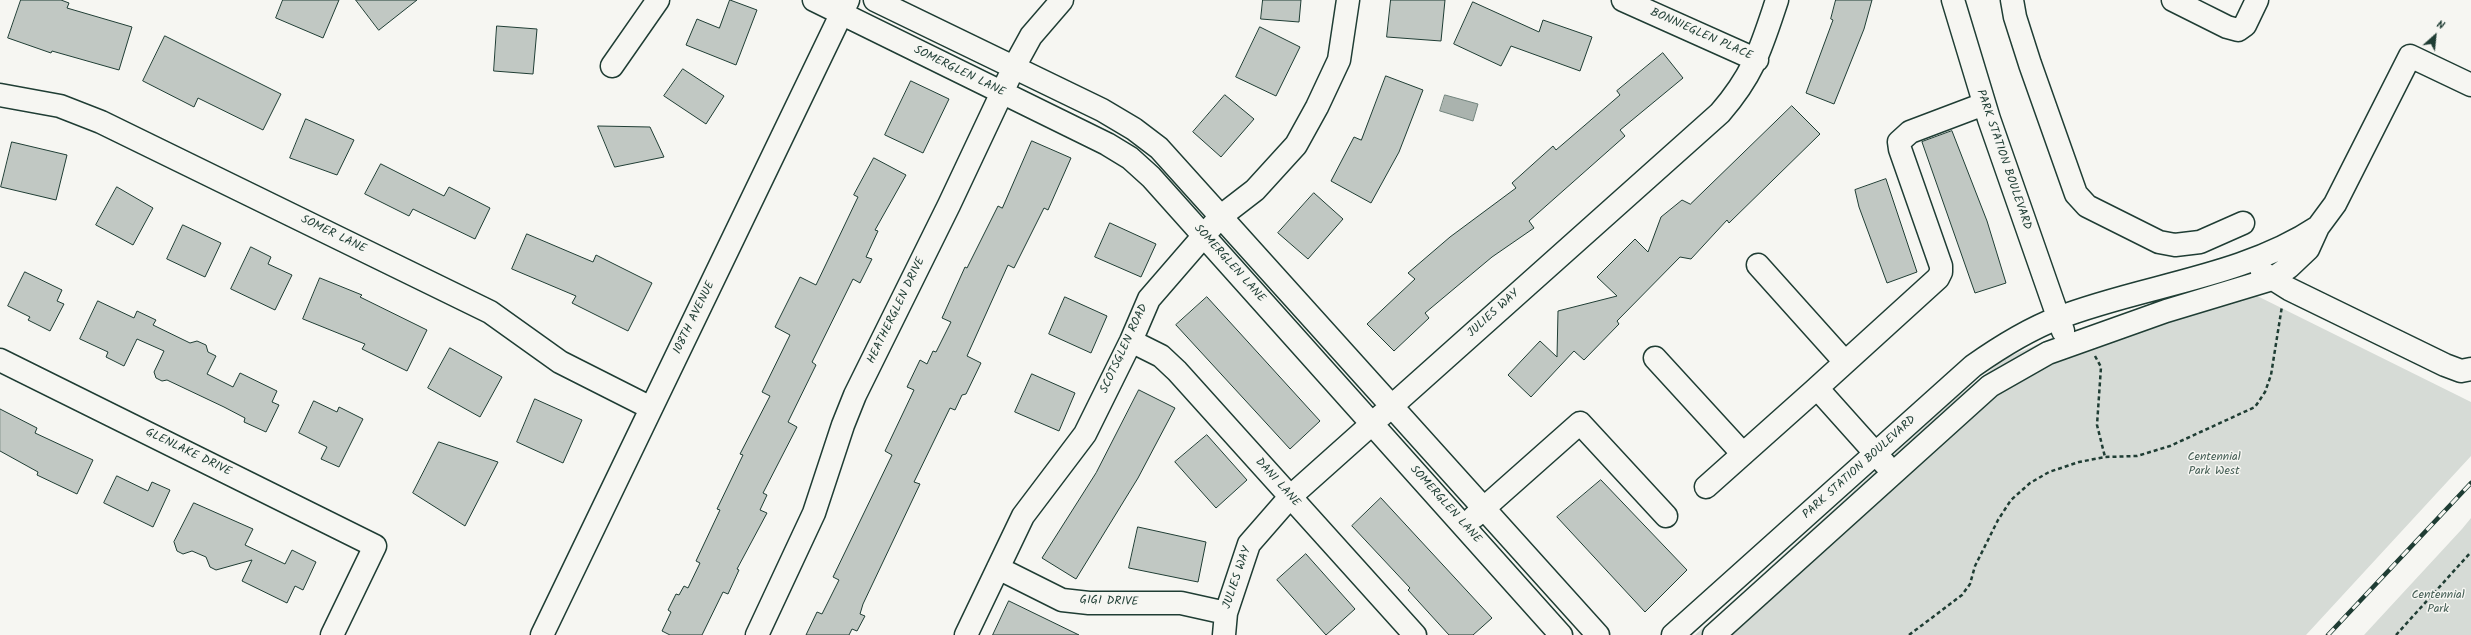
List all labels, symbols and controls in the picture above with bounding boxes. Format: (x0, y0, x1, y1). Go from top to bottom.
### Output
street label: BONNIEGLEN PLACE (1648, 6, 1754, 64)
north arrow (2415, 16, 2455, 56)
text: N (2433, 16, 2448, 35)
street label: SOMERGLEN LANE (911, 44, 1007, 100)
street label: PARK STATION BOULEVARD (1972, 88, 2034, 232)
street label: SOMER LANE (298, 213, 368, 257)
street label: SOMERGLEN LANE (1190, 222, 1268, 306)
street label: HEATHERGLEN DRIVE (865, 255, 929, 367)
street label: 108TH AVENUE (671, 279, 719, 357)
street label: JULIES WAY (1465, 287, 1523, 341)
street label: SCOTSGLEN ROAD (1098, 302, 1152, 396)
street label: PARK STATION BOULEVARD (1800, 413, 1920, 523)
street label: GLENLAKE DRIVE (143, 426, 233, 480)
park label: Centennial Park West (2187, 451, 2241, 479)
street label: DANI LANE (1251, 456, 1303, 510)
street label: SOMERGLEN LANE (1406, 463, 1484, 547)
street label: JULIES WAY (1221, 545, 1255, 611)
park label: Centennial Park (2411, 589, 2465, 617)
street label: GIGI DRIVE (1079, 594, 1139, 610)

